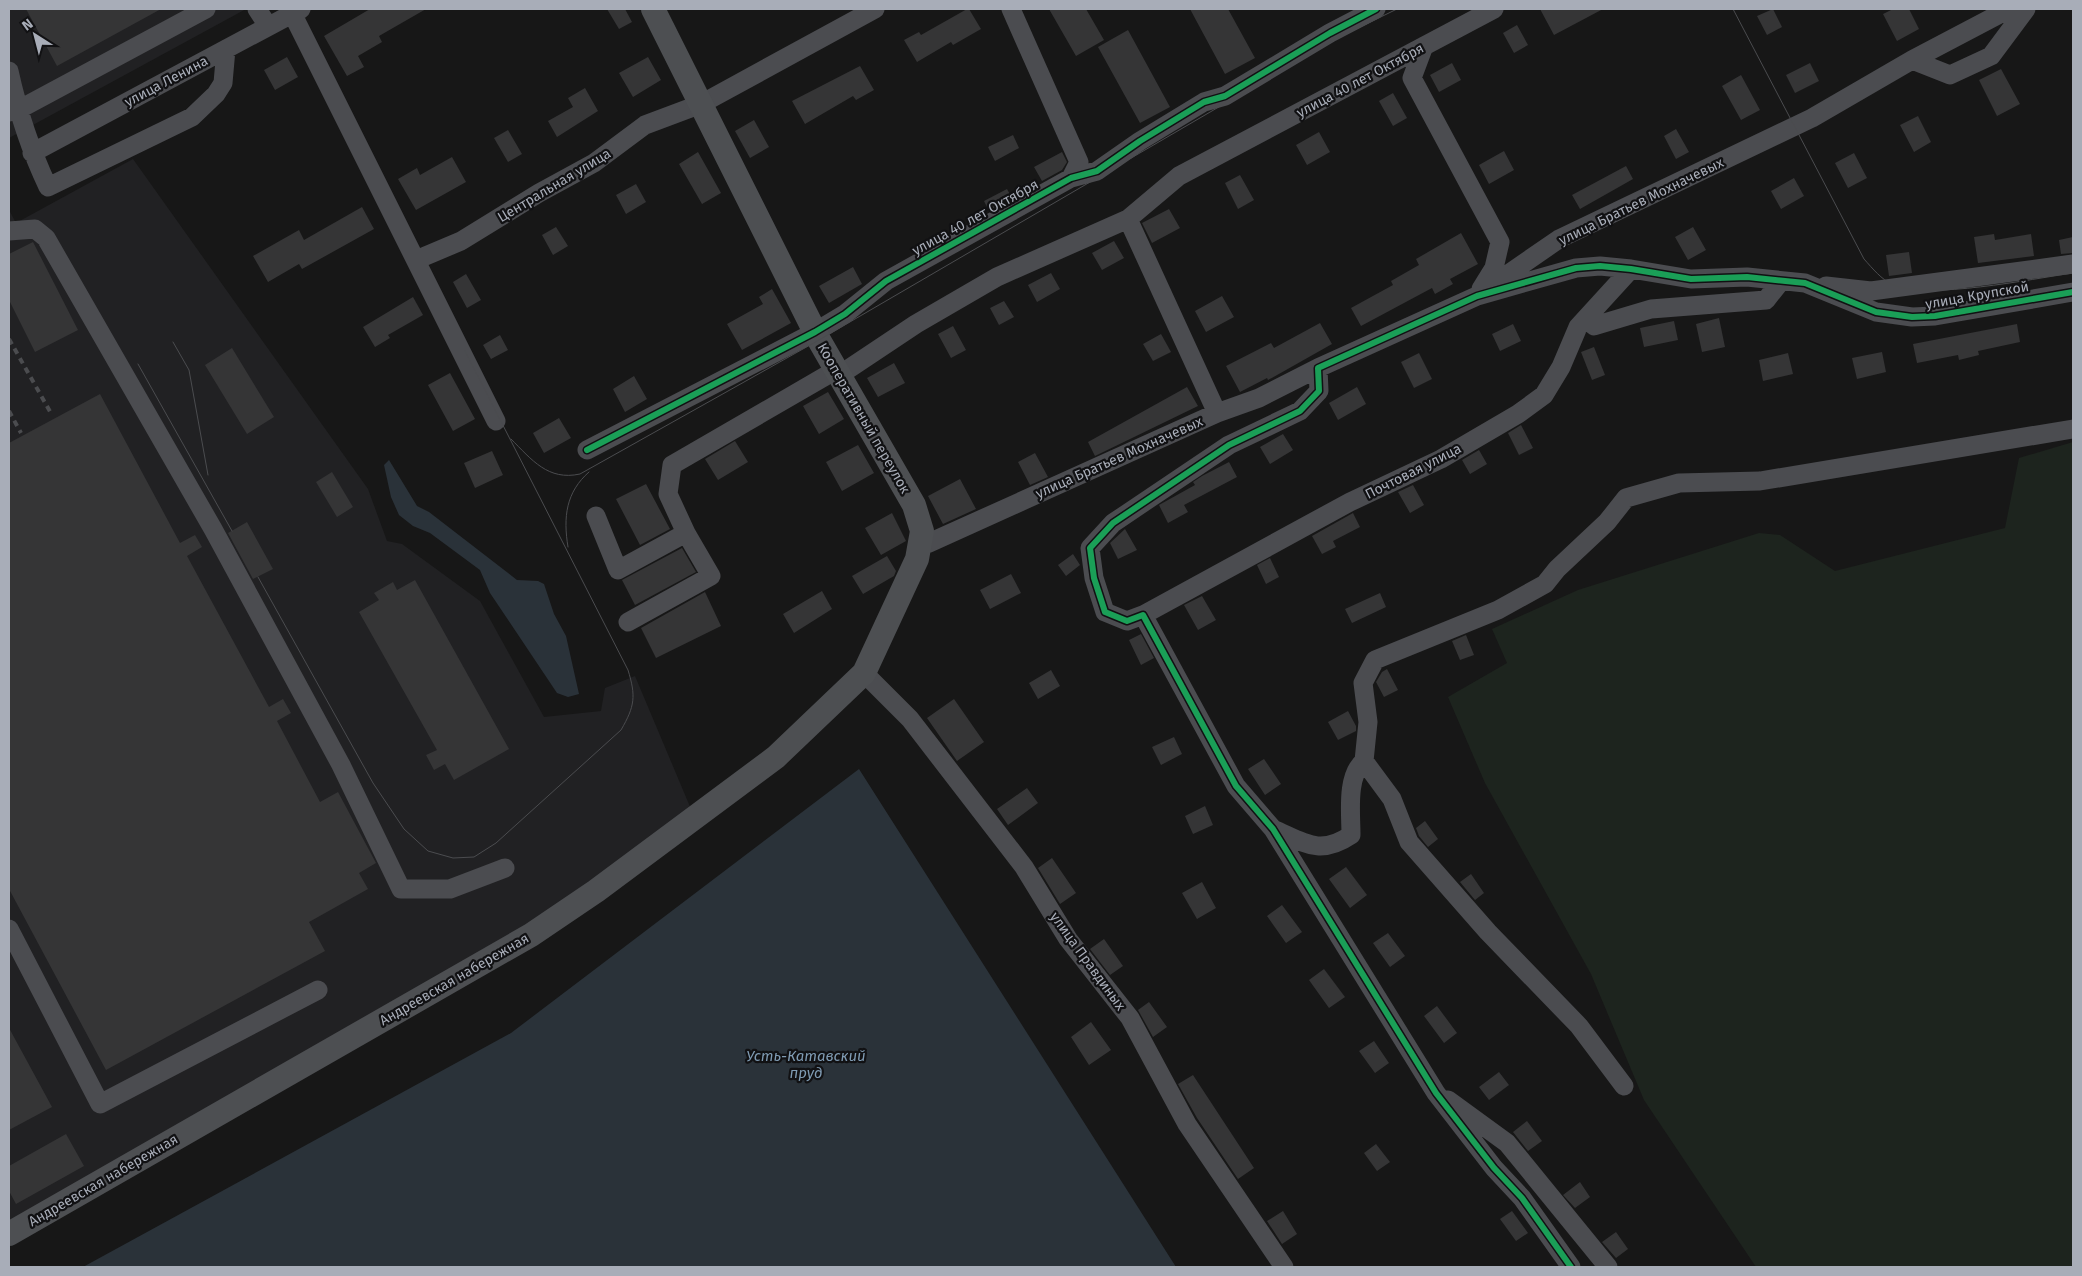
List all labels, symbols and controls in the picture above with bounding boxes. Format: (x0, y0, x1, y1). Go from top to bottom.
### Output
north arrow (10, 10, 60, 60)
text: N (19, 15, 36, 34)
street label: улица 40 лет Октября (1294, 40, 1427, 121)
street label: улица Ленина (122, 52, 211, 111)
street label: Центральная улица (495, 145, 614, 226)
street label: улица Братьев Мохначевых (1556, 154, 1727, 249)
street label: улица 40 лет Октября (909, 176, 1041, 259)
street label: улица Крупской (1924, 278, 2030, 313)
street label: Кооперативный переулок (813, 340, 914, 497)
street label: улица Братьев Мохначевых (1033, 413, 1206, 502)
street label: Почтовая улица (1362, 440, 1464, 503)
street label: улица Правдиных (1046, 909, 1129, 1014)
street label: Андреевская набережная (377, 930, 532, 1029)
water label: Усть-Катавский пруд (746, 1047, 866, 1082)
street label: Андреевская набережная (26, 1131, 181, 1230)

